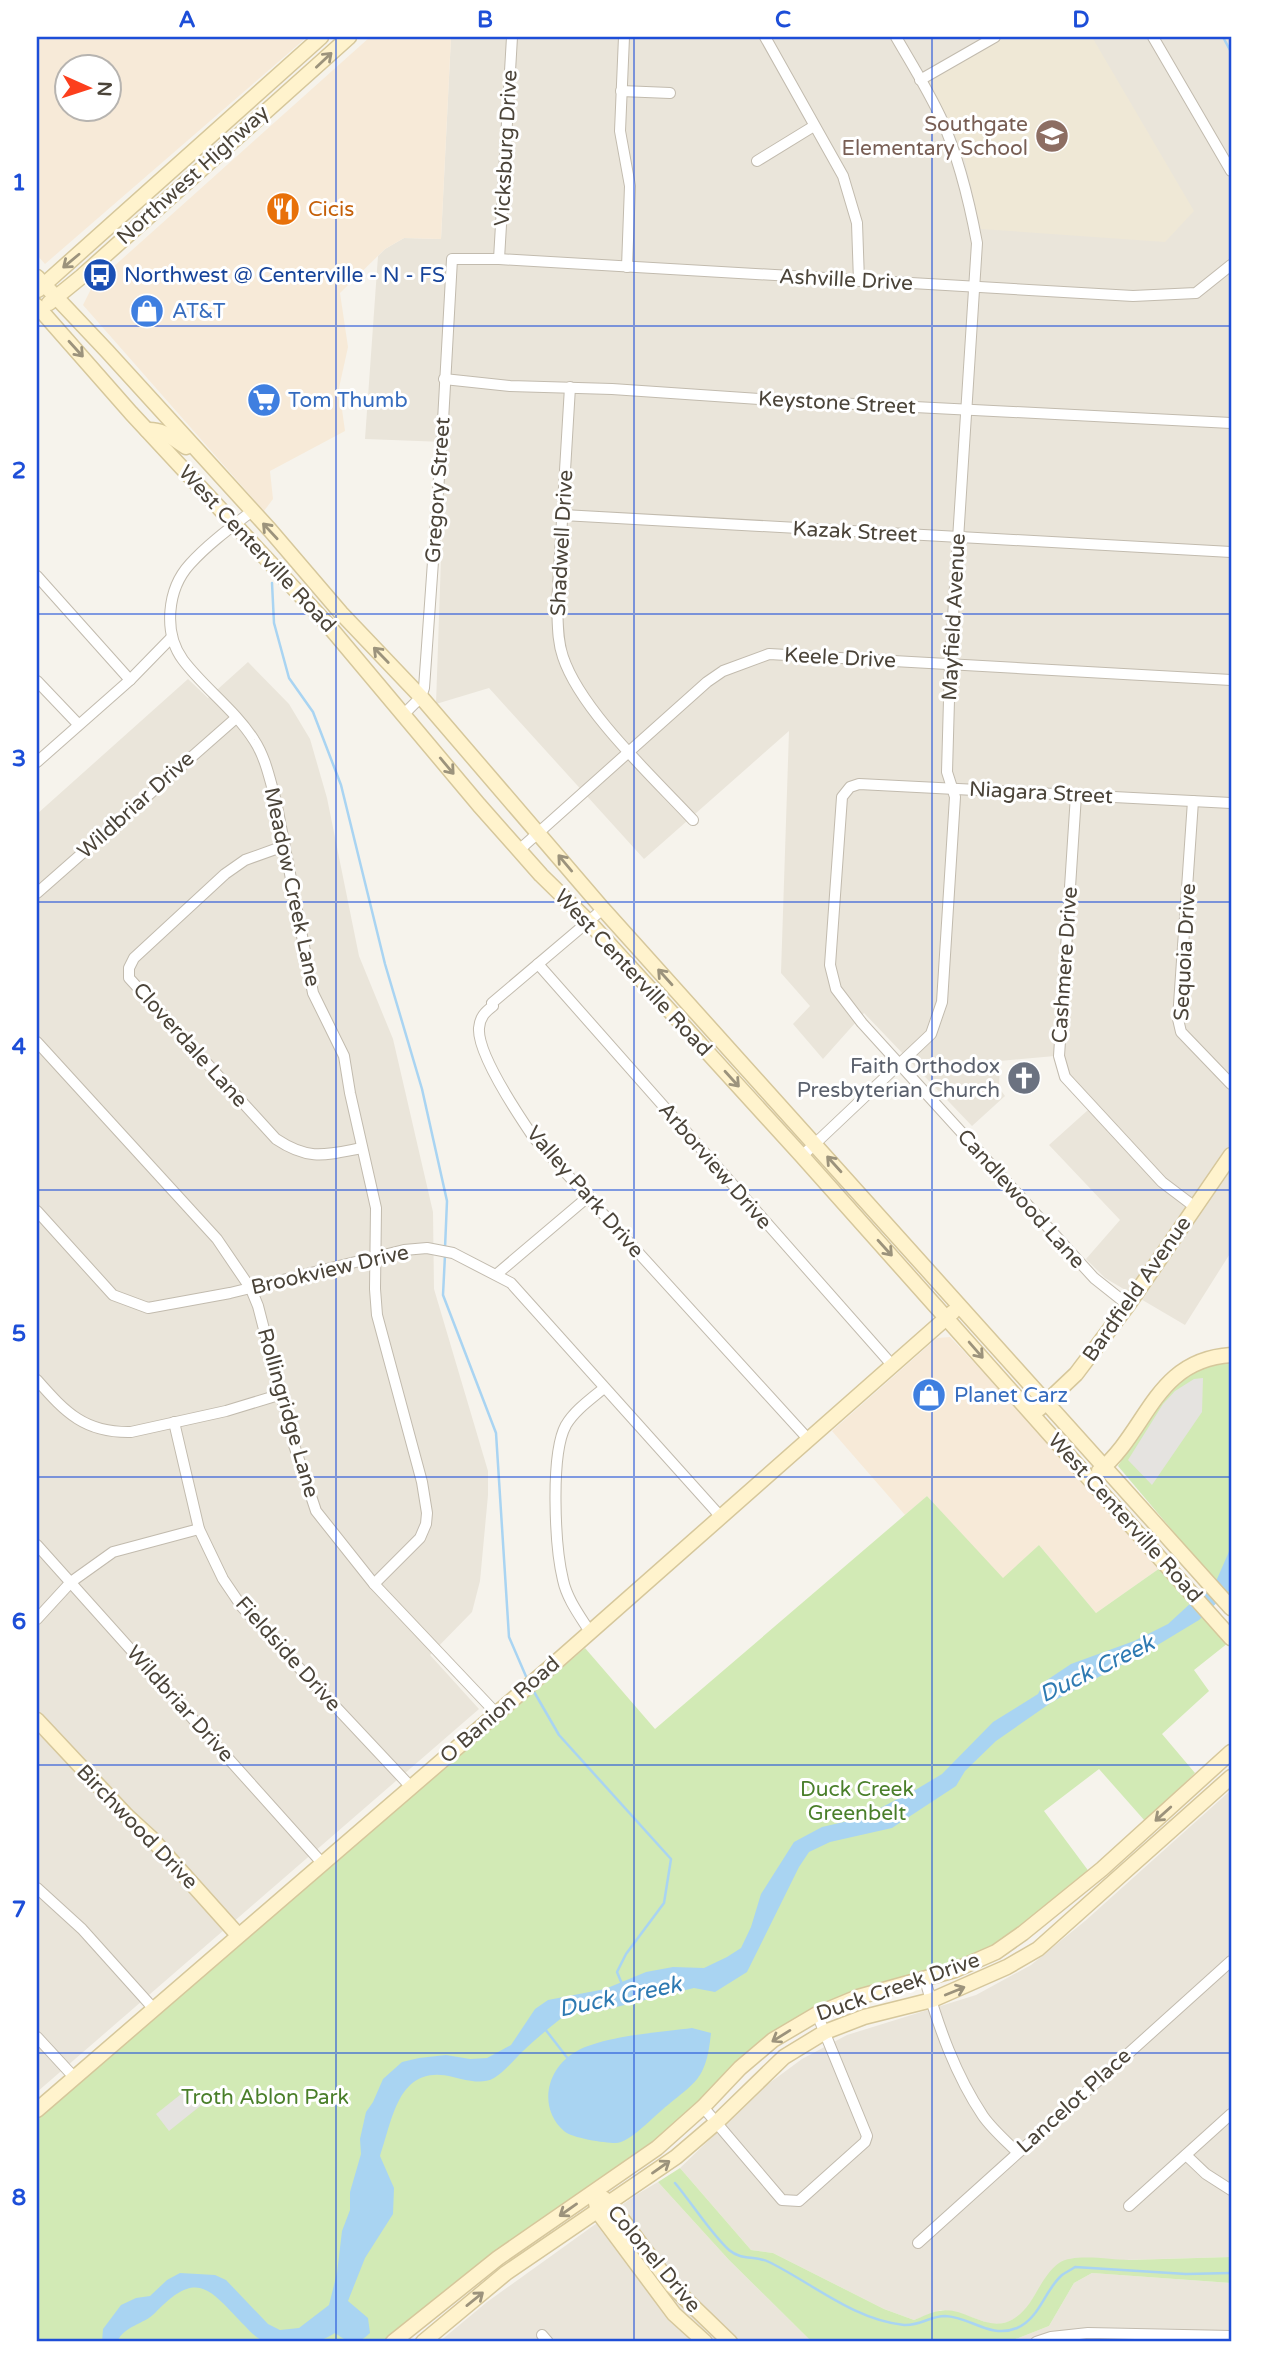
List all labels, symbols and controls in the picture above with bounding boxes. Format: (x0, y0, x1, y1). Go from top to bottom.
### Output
text: A (178, 6, 196, 34)
text: B (477, 6, 493, 34)
text: C (775, 6, 791, 34)
text: D (1072, 6, 1090, 34)
north arrow (52, 52, 122, 122)
one-way arrow (314, 52, 332, 69)
street label: Vicksburg Drive (489, 69, 523, 227)
text: N (93, 81, 115, 97)
street label: Northwest Highway (112, 100, 274, 250)
place label: Southgate Elementary School (841, 112, 1028, 161)
school or university icon: Southgate Elementary School (1033, 117, 1071, 155)
text: 1 (12, 169, 26, 197)
restaurant icon: Cicis (264, 190, 302, 228)
place label: Cicis (308, 197, 354, 222)
one-way arrow (63, 253, 81, 269)
bus stop icon: Northwest @ Centerville - N - FS (81, 256, 119, 294)
place label: Northwest @ Centerville - N - FS (124, 263, 445, 288)
street label: Ashville Drive (778, 264, 914, 296)
shop icon: AT&T (128, 292, 166, 330)
place label: AT&T (172, 299, 226, 324)
one-way arrow (68, 340, 84, 358)
supermarket icon: Tom Thumb (245, 381, 283, 419)
street label: Keystone Street (757, 386, 917, 420)
place label: Tom Thumb (288, 388, 408, 413)
street label: Gregory Street (420, 416, 456, 564)
text: 2 (12, 457, 26, 485)
street label: West Centerville Road (173, 460, 341, 638)
street label: Shadwell Drive (546, 469, 578, 617)
street label: Kazak Street (792, 516, 918, 548)
one-way arrow (261, 523, 278, 540)
street label: Mayfield Avenue (937, 533, 971, 701)
street label: Keele Drive (783, 643, 897, 673)
one-way arrow (372, 647, 389, 664)
text: 3 (12, 745, 26, 773)
street label: Wildbriar Drive (73, 746, 200, 864)
one-way arrow (439, 757, 455, 775)
street label: Niagara Street (968, 777, 1114, 809)
street label: Meadow Creek Lane (259, 785, 325, 989)
one-way arrow (557, 854, 573, 872)
street label: Sequoia Drive (1169, 882, 1201, 1021)
street label: West Centerville Road (549, 884, 717, 1062)
street label: Cashmere Drive (1047, 886, 1083, 1044)
one-way arrow (657, 968, 673, 986)
street label: Cloverdale Lane (127, 977, 253, 1113)
text: 4 (12, 1033, 27, 1061)
place label: Faith Orthodox Presbyterian Church (797, 1054, 1000, 1103)
church icon: Faith Orthodox Presbyterian Church (1005, 1059, 1043, 1097)
one-way arrow (724, 1070, 741, 1087)
street label: Arborview Drive (653, 1098, 777, 1235)
street label: Valley Park Drive (521, 1121, 649, 1263)
street label: Candlewood Lane (952, 1124, 1090, 1274)
one-way arrow (826, 1155, 842, 1173)
street label: Bardfield Avenue (1078, 1211, 1197, 1366)
one-way arrow (877, 1239, 893, 1257)
street label: Brookview Drive (249, 1240, 411, 1300)
text: 5 (12, 1320, 26, 1348)
street label: Rollingridge Lane (252, 1325, 324, 1501)
one-way arrow (968, 1340, 983, 1358)
shop icon: Planet Carz (910, 1376, 948, 1414)
place label: Planet Carz (954, 1383, 1068, 1408)
street label: West Centerville Road (1042, 1428, 1208, 1608)
street label: Fieldside Drive (230, 1591, 346, 1717)
text: 6 (12, 1608, 26, 1636)
water label: Duck Creek (1035, 1628, 1161, 1709)
street label: Wildbriar Drive (121, 1641, 239, 1768)
street label: O Banion Road (435, 1651, 565, 1769)
street label: Birchwood Drive (71, 1759, 203, 1895)
park label: Duck Creek Greenbelt (800, 1777, 914, 1826)
one-way arrow (1154, 1806, 1172, 1822)
text: 7 (12, 1896, 26, 1924)
street label: Duck Creek Drive (813, 1947, 983, 2027)
water label: Duck Creek (556, 1970, 685, 2024)
one-way arrow (944, 1984, 965, 1997)
one-way arrow (772, 2029, 792, 2043)
street label: Lancelot Place (1012, 2043, 1136, 2159)
park label: Troth Ablon Park (181, 2085, 349, 2110)
one-way arrow (651, 2160, 670, 2174)
text: 8 (12, 2184, 26, 2212)
street label: Colonel Drive (602, 2200, 706, 2318)
one-way arrow (559, 2203, 578, 2217)
one-way arrow (466, 2291, 484, 2306)

